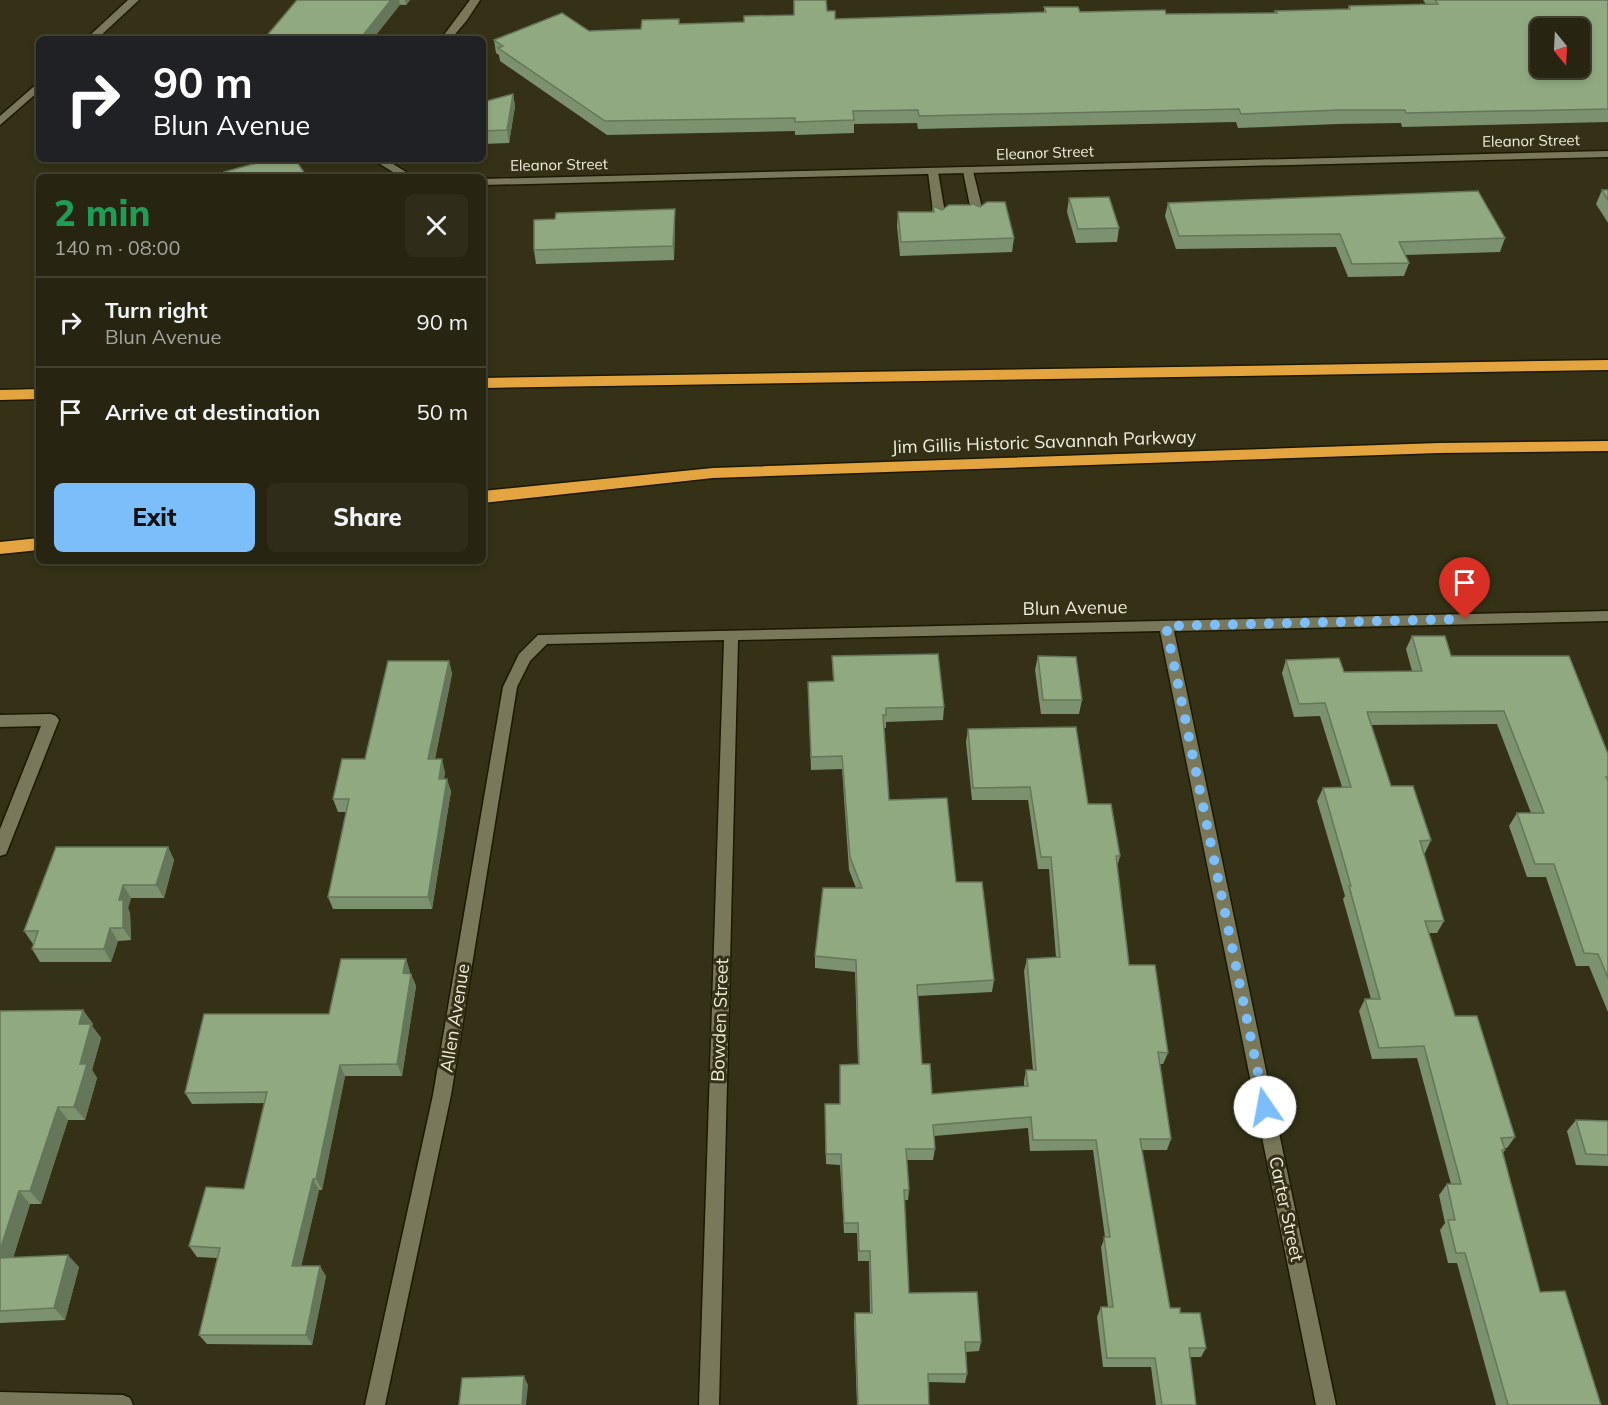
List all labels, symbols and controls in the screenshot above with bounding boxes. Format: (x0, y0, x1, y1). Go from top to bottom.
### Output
north arrow (1530, 18, 1590, 78)
map controls (1530, 18, 1590, 78)
text: 90 m (153, 56, 253, 109)
icon: right (54, 60, 132, 138)
text: Blun Avenue (153, 108, 310, 142)
street label: Eleanor Street (1482, 130, 1580, 151)
street label: Eleanor Street (996, 141, 1094, 164)
street label: Eleanor Street (510, 154, 608, 175)
text: 2 min (54, 190, 150, 235)
button: close (405, 194, 468, 257)
text: 140 m · 08:00 (54, 235, 180, 260)
text: Turn right (105, 296, 208, 324)
icon: right (54, 306, 87, 339)
text: 90 m (417, 308, 468, 336)
text: Blun Avenue (105, 324, 222, 349)
icon: arrive (54, 396, 87, 429)
text: Arrive at destination (105, 398, 320, 426)
text: 50 m (417, 398, 468, 426)
street label: Jim Gillis Historic Savannah Parkway (891, 425, 1197, 458)
button: Exit (54, 483, 255, 552)
button: Share (267, 483, 468, 552)
pin (1439, 557, 1490, 619)
icon: arrive (1448, 566, 1481, 599)
street label: Blun Avenue (1022, 595, 1128, 620)
street label: Bowden Street (706, 958, 733, 1082)
street label: Allen Avenue (435, 962, 474, 1074)
position arrow (1233, 1075, 1297, 1139)
street label: Carter Street (1264, 1154, 1309, 1264)

